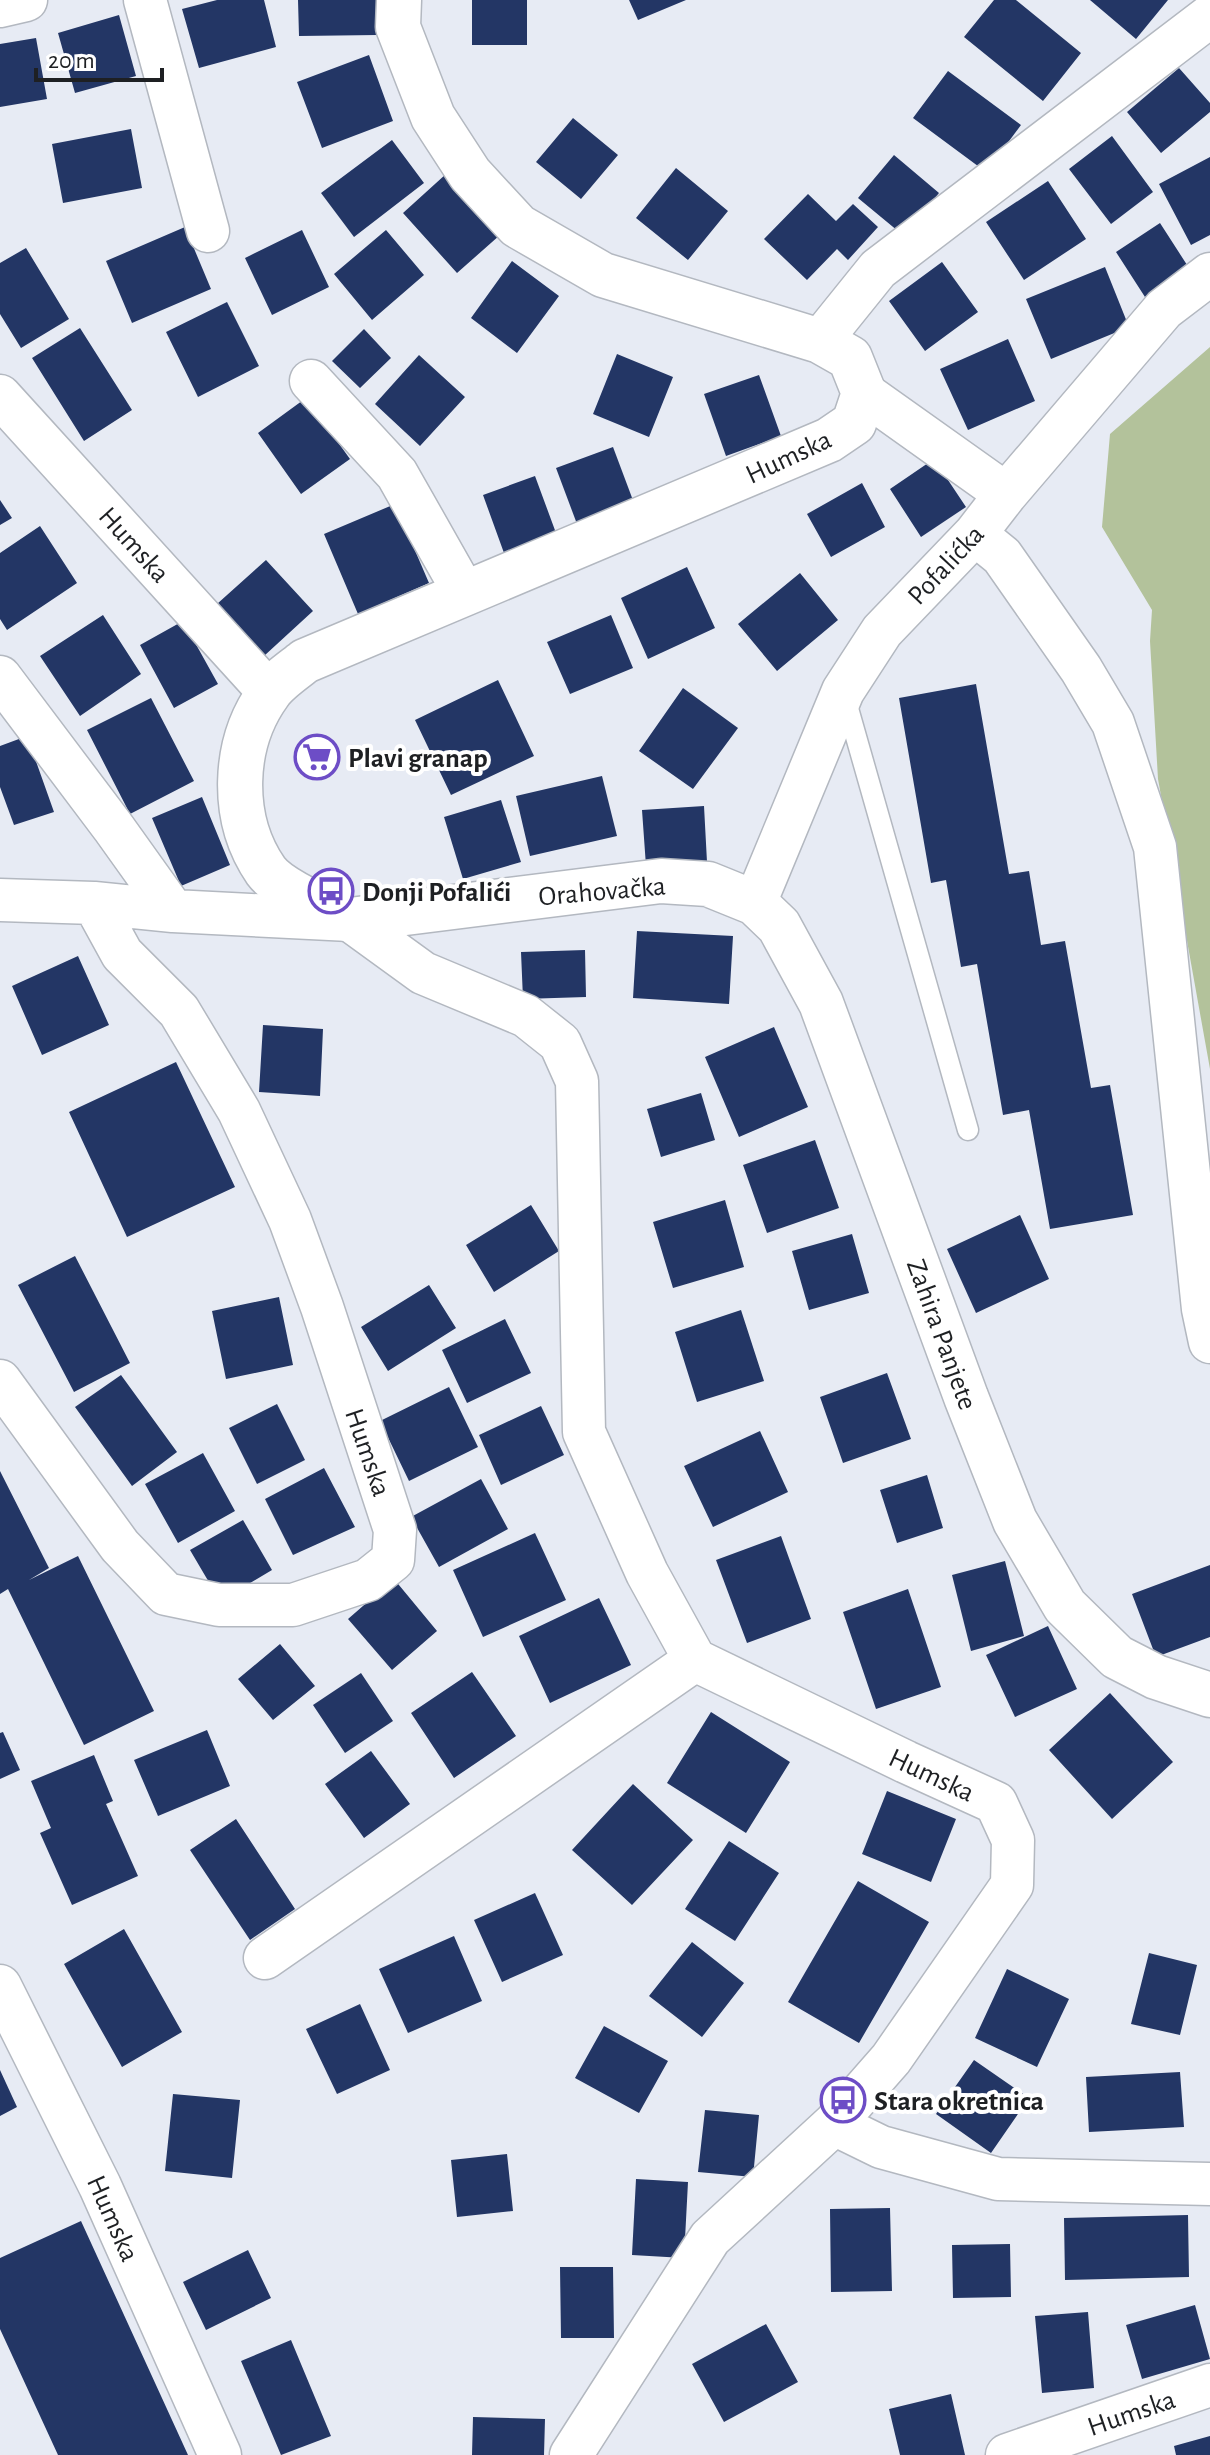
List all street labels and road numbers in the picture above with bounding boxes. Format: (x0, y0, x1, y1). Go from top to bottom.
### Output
street label: Humska (742, 426, 836, 490)
street label: Humska (93, 502, 174, 588)
street label: Pofalićka (903, 520, 990, 611)
street label: Orahovačka (537, 872, 667, 912)
street label: Zahira Panjete (901, 1256, 981, 1414)
street label: Humska (339, 1405, 395, 1500)
street label: Humska (884, 1744, 978, 1808)
street label: Humska (81, 2172, 143, 2266)
street label: Humska (1084, 2386, 1179, 2442)

